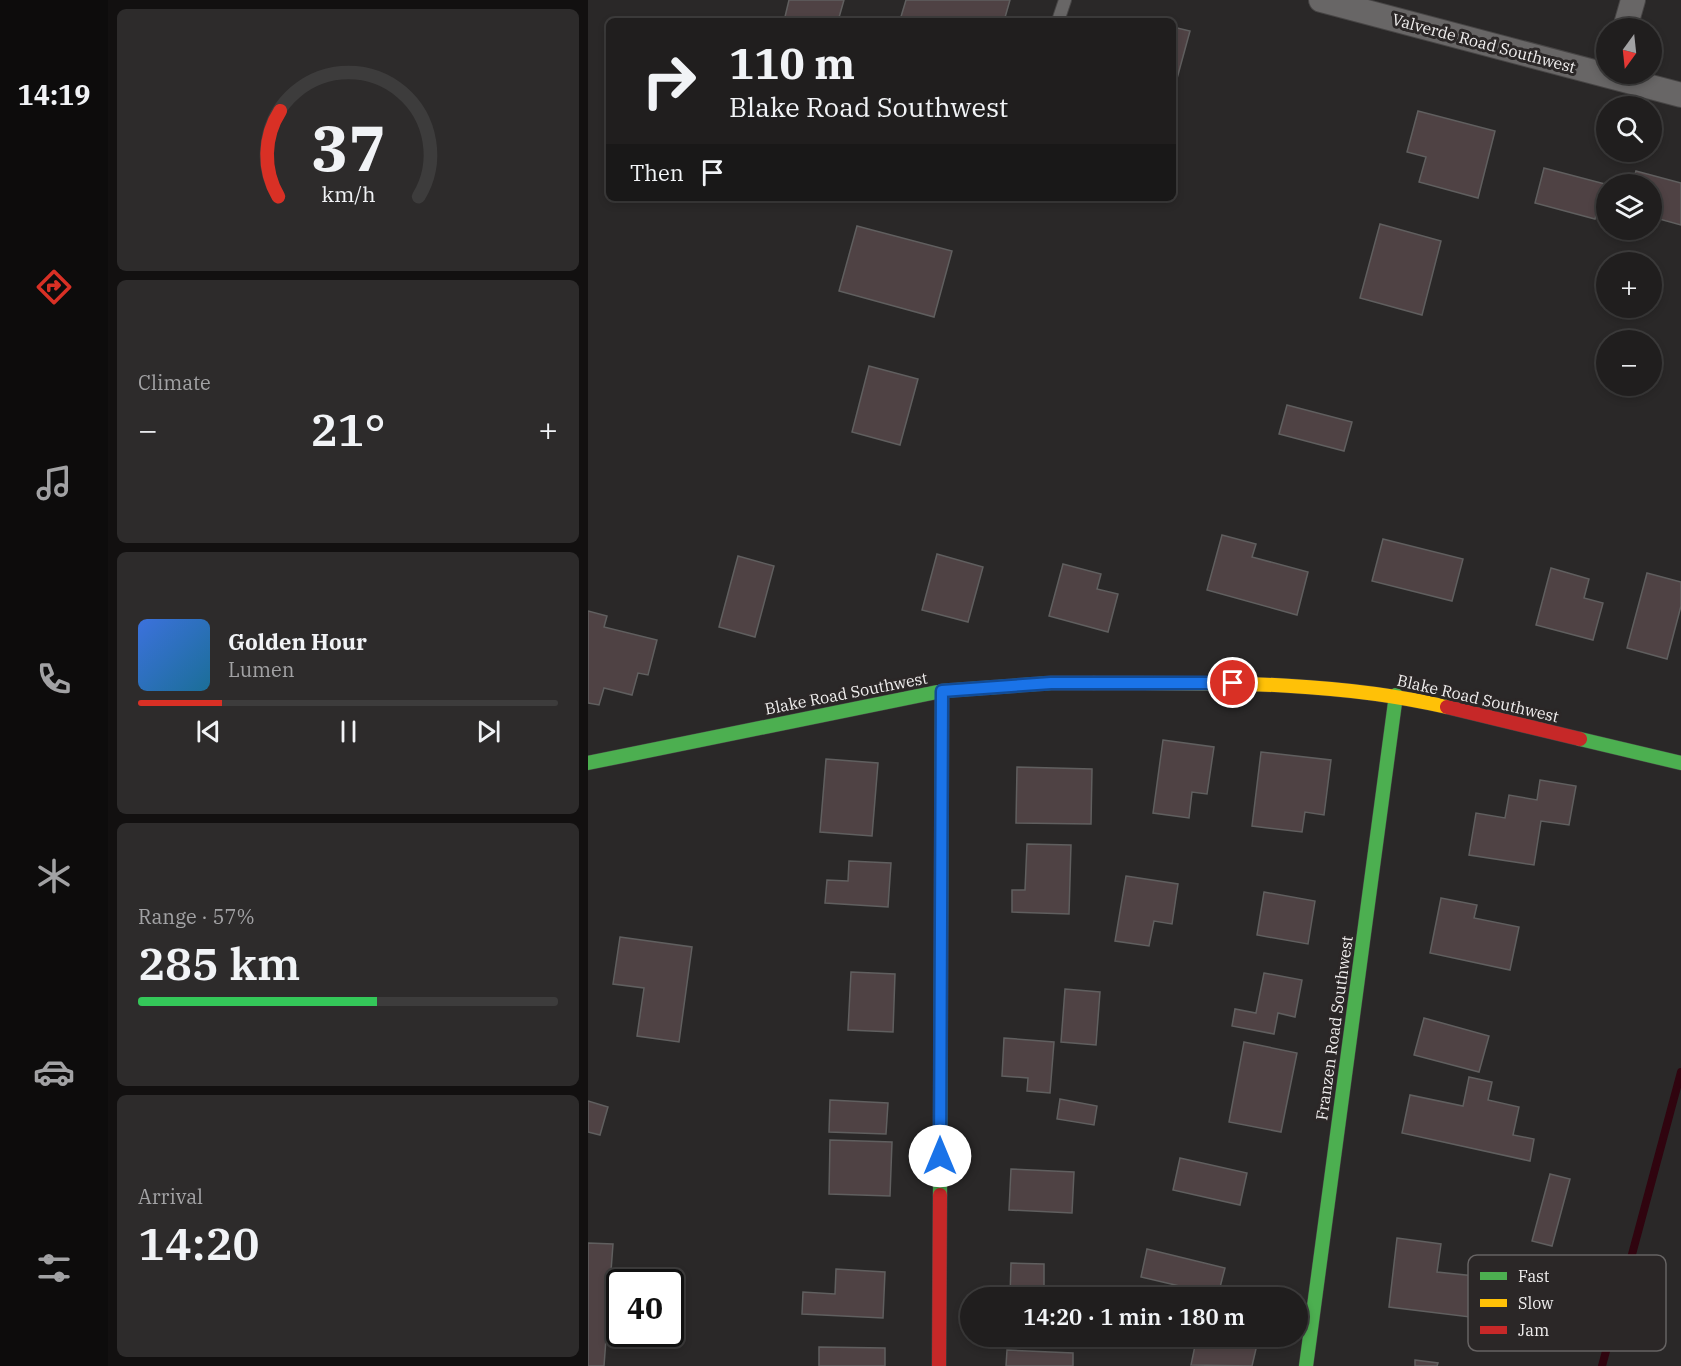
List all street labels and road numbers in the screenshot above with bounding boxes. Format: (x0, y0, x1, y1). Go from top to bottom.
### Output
street label: Valverde Road Southwest (1390, 9, 1578, 77)
street label: Blake Road Southwest (763, 667, 930, 719)
street label: Blake Road Southwest (1395, 670, 1561, 726)
street label: Franzen Road Southwest (1311, 934, 1357, 1122)

